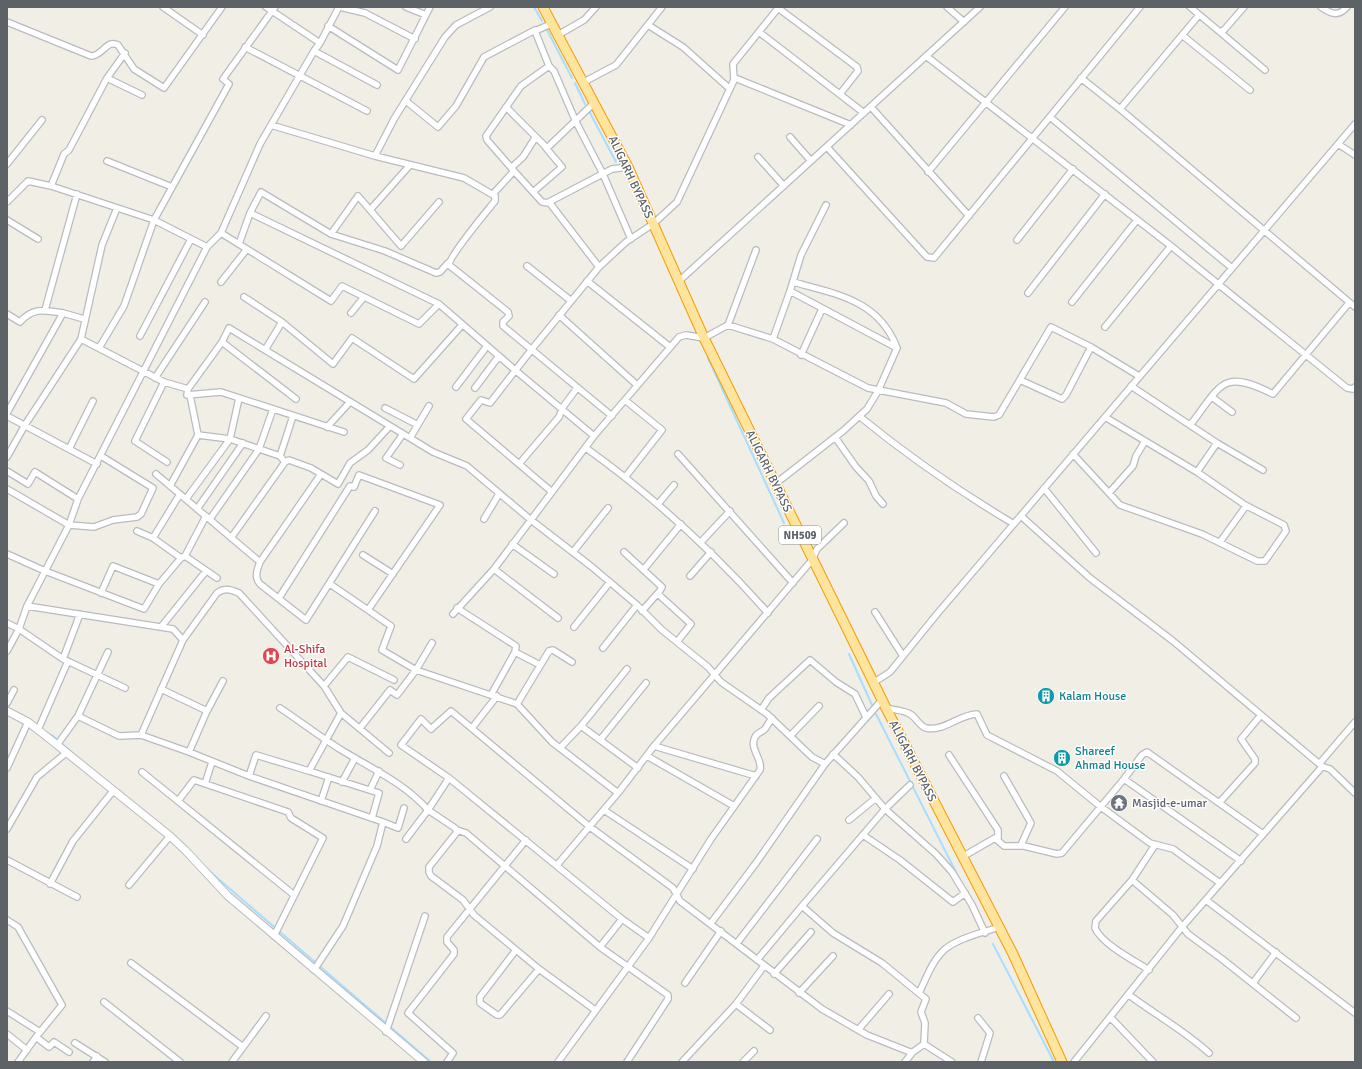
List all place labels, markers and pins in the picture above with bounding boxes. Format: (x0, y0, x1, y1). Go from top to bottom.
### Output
place label: Al-Shifa Hospital (284, 642, 327, 671)
hospital icon: Al-Shifa Hospital (261, 646, 281, 666)
building icon: Kalam House (1036, 686, 1056, 706)
place label: Kalam House (1059, 689, 1126, 704)
place label: Shareef Ahmad House (1075, 744, 1146, 773)
building icon: Shareef Ahmad House (1052, 748, 1072, 768)
temple icon: Masjid-e-umar (1109, 793, 1129, 813)
place label: Masjid-e-umar (1132, 796, 1208, 811)

